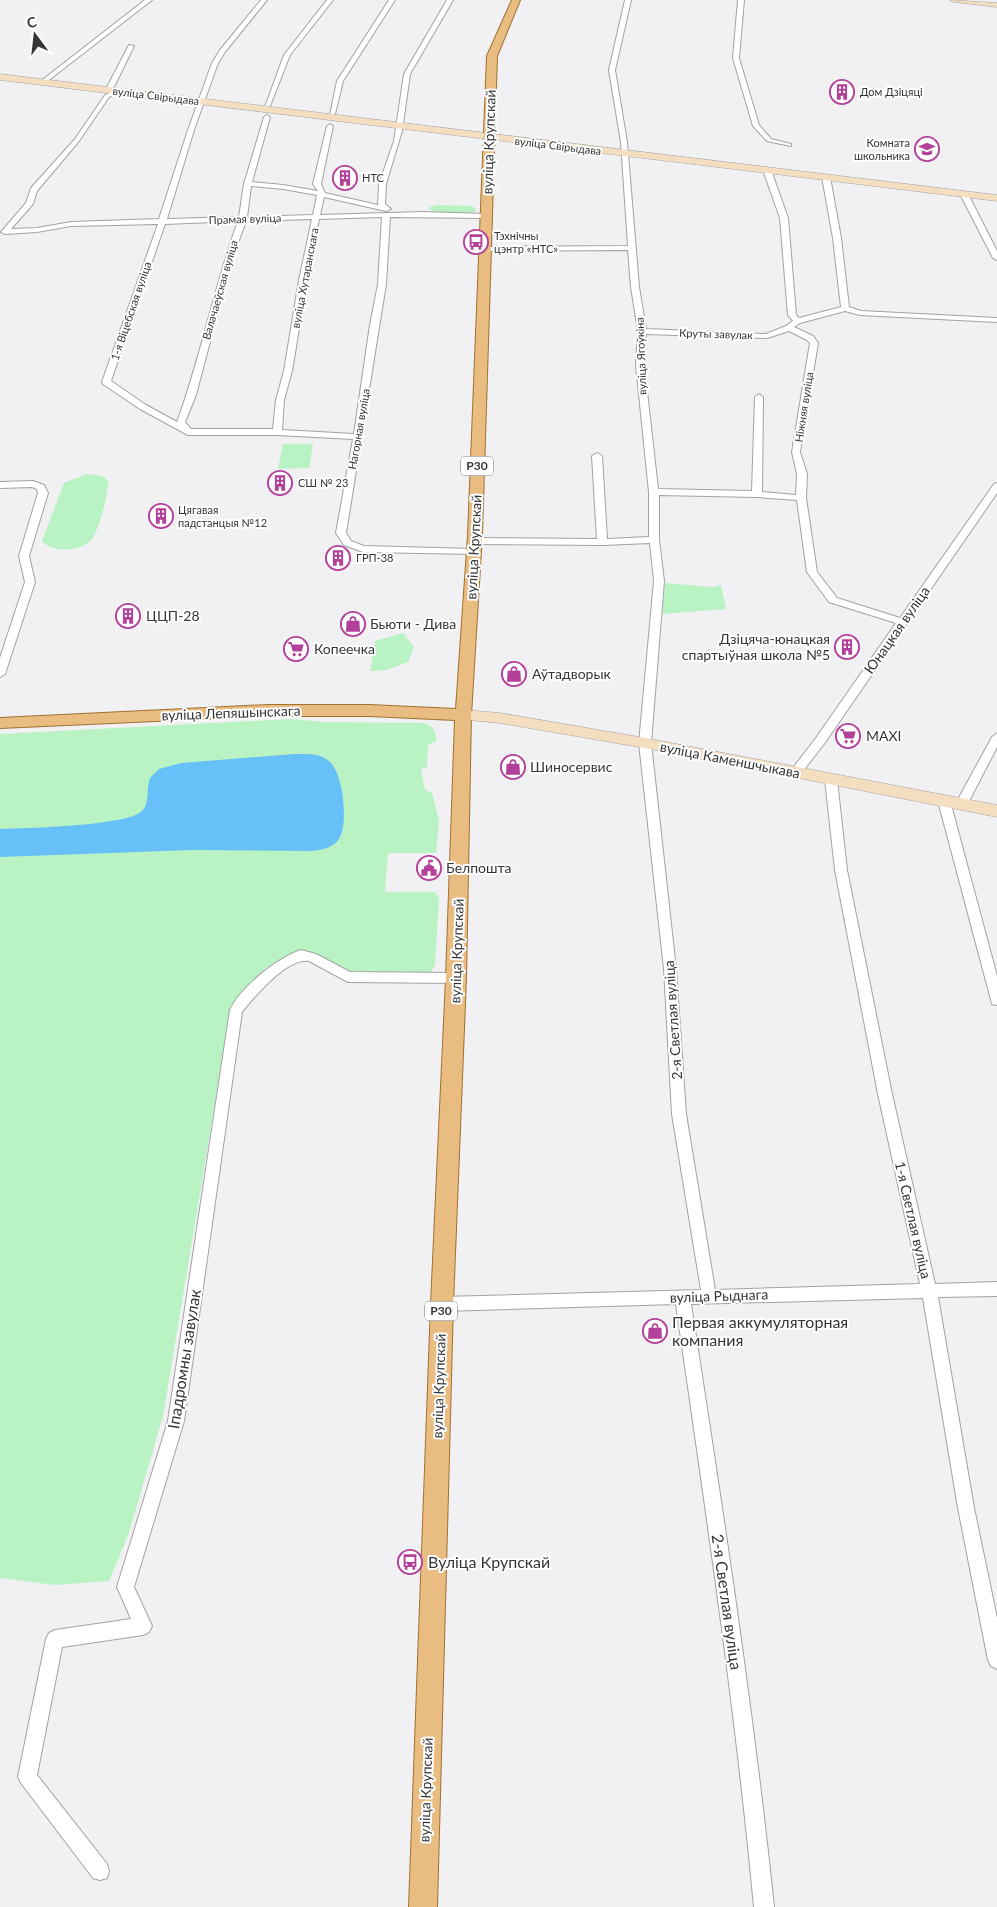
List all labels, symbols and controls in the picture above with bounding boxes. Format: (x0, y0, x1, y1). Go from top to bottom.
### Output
north arrow (10, 10, 60, 60)
text: С (25, 12, 39, 31)
building icon: Дом Дзіцяці (829, 79, 855, 105)
street label: вуліца Свірыдава (112, 84, 200, 107)
place label: Дом Дзіцяці (860, 85, 923, 98)
street label: вуліца Крупскай (478, 89, 499, 195)
street label: вуліца Свірыдава (514, 134, 602, 157)
place label: Комната школьника (854, 136, 910, 162)
school or university icon: Комната школьника (914, 136, 940, 162)
building icon: НТС (332, 165, 358, 191)
place label: НТС (362, 171, 385, 184)
street label: Прамая вуліца (208, 211, 282, 226)
street label: вуліца Хутаранскага (288, 227, 321, 329)
bus stop icon: Тэхнічны цэнтр «НТС» (463, 229, 489, 255)
place label: Тэхнічны цэнтр «НТС» (494, 229, 558, 255)
street label: Валачаеўская вуліца (199, 239, 240, 341)
street label: 1-я Віцебская вуліца (108, 260, 154, 362)
street label: вуліца Ягоўкіна (633, 317, 648, 395)
street label: Круты завулак (679, 326, 753, 341)
street label: Ніжняя вуліца (792, 371, 815, 443)
street label: Нагорная вуліца (345, 387, 372, 470)
road number: Р30 (461, 456, 493, 476)
building icon: СШ № 23 (267, 470, 293, 496)
place label: СШ № 23 (298, 476, 348, 489)
street label: вуліца Крупскай (462, 494, 485, 600)
building icon: Цягавая падстанцыя №12 (148, 503, 174, 529)
place label: Цягавая падстанцыя №12 (178, 503, 267, 529)
building icon: ГРП-38 (325, 545, 351, 571)
place label: ГРП-38 (356, 551, 393, 564)
street label: Юнацкая вуліца (860, 583, 933, 677)
building icon: ЦЦП-28 (115, 603, 141, 629)
place label: ЦЦП-28 (146, 607, 200, 624)
shop icon: Бьюти - Дива (340, 611, 366, 637)
place label: Бьюти - Дива (370, 615, 456, 632)
place label: Дзіцяча-юнацкая спартыўная школа №5 (682, 630, 830, 663)
building icon: Дзіцяча-юнацкая спартыўная школа №5 (834, 634, 860, 660)
supermarket icon: Копеечка (283, 636, 309, 662)
place label: Копеечка (314, 640, 375, 657)
shop icon: Аўтадворык (501, 661, 527, 687)
place label: Аўтадворык (532, 665, 612, 682)
street label: вуліца Лепяшынскага (161, 702, 301, 723)
supermarket icon: MAXI (835, 723, 861, 749)
place label: MAXI (866, 727, 901, 744)
street label: вуліца Каменшчыкава (659, 738, 802, 781)
shop icon: Шиносервис (500, 754, 526, 780)
place label: Шиносервис (530, 758, 613, 775)
public building icon: Белпошта (416, 855, 442, 881)
place label: Белпошта (446, 859, 512, 876)
street label: вуліца Крупскай (446, 898, 467, 1004)
street label: 2-я Светлая вуліца (660, 960, 685, 1080)
street label: 1-я Светлая вуліца (892, 1160, 935, 1280)
street label: вуліца Рыднага (670, 1285, 768, 1306)
street label: Іпадромны завулак (163, 1287, 204, 1430)
road number: Р30 (425, 1302, 457, 1320)
place label: Первая аккумуляторная компания (672, 1312, 848, 1349)
shop icon: Первая аккумуляторная компания (642, 1318, 668, 1344)
street label: вуліца Крупскай (428, 1333, 449, 1439)
street label: 2-я Светлая вуліца (709, 1533, 746, 1671)
bus stop icon: Вуліца Крупскай (397, 1549, 423, 1575)
place label: Вуліца Крупскай (428, 1552, 550, 1571)
street label: вуліца Крупскай (415, 1737, 436, 1843)

